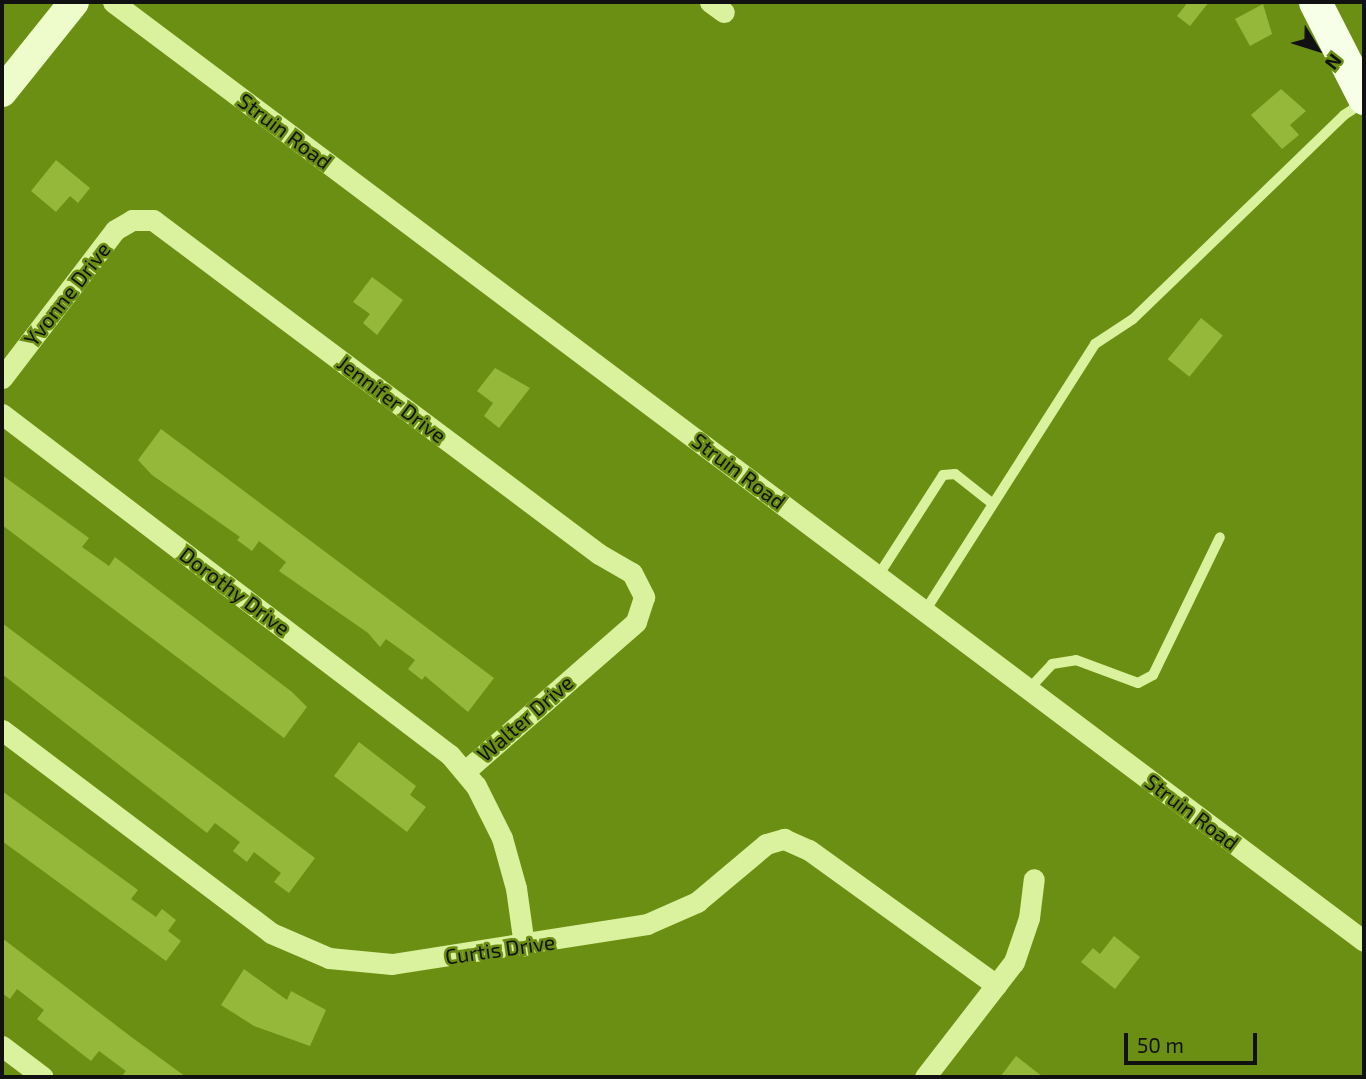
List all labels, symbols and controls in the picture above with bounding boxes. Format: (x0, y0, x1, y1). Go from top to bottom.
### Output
north arrow (1282, 14, 1352, 84)
text: N (1321, 50, 1347, 75)
street label: Struin Road (233, 88, 337, 174)
street label: Yvonne Drive (19, 237, 115, 351)
street label: Jennifer Drive (332, 350, 452, 448)
street label: Struin Road (687, 428, 791, 514)
street label: Dorothy Drive (175, 541, 295, 641)
street label: Walter Drive (472, 669, 578, 767)
street label: Struin Road (1140, 769, 1244, 855)
street label: Curtis Drive (443, 929, 557, 969)
scale bar (1128, 1020, 1261, 1064)
text: 50 m (1137, 1032, 1184, 1057)

